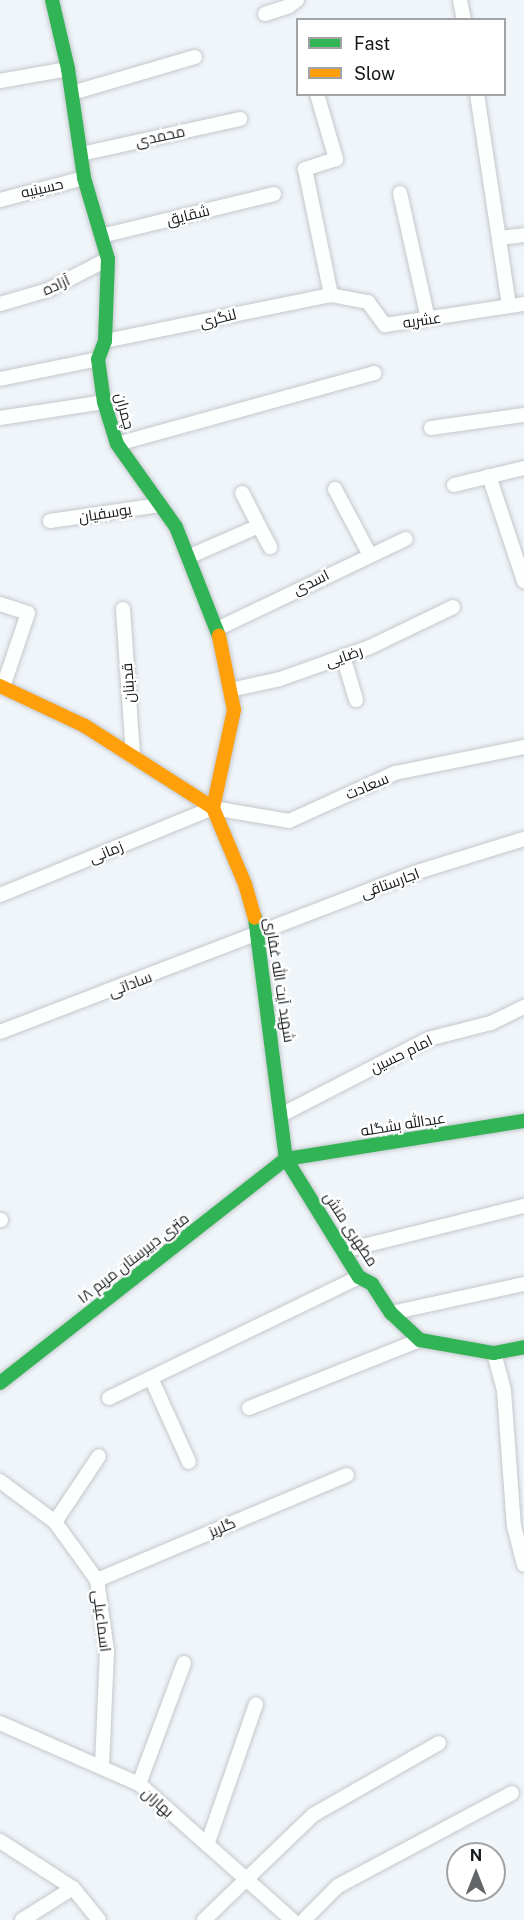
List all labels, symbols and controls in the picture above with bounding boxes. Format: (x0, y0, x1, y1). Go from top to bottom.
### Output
legend (296, 18, 506, 96)
text: Fast (354, 33, 390, 54)
text: Slow (354, 63, 395, 84)
street label: محمدی (134, 122, 186, 150)
street label: حسینیه (19, 174, 65, 202)
street label: شقایق (165, 201, 211, 229)
street label: آزاده (40, 271, 72, 299)
street label: لنگری (198, 305, 238, 331)
street label: عشریه (402, 308, 442, 332)
street label: چمران (112, 391, 138, 431)
street label: یوسفیان (77, 500, 133, 526)
street label: اسدی (290, 566, 332, 598)
street label: رضایی (323, 641, 365, 671)
street label: قدبنان (118, 662, 138, 704)
street label: سعادت (343, 769, 391, 803)
street label: زمانی (86, 837, 126, 867)
street label: اجارستاقی (358, 864, 422, 902)
street label: شهید آیت الله غفاری (261, 916, 299, 1044)
street label: ساداتی (106, 967, 154, 1001)
street label: امام حسین (367, 1031, 435, 1077)
street label: عبدالله بشگله (359, 1108, 447, 1140)
street label: مطهری منش (320, 1188, 382, 1270)
street label: ۱۸ متری دبیرستان مریم (74, 1209, 192, 1307)
street label: گلریز (206, 1513, 238, 1541)
street label: اسماعیلی (89, 1589, 115, 1653)
street label: بهاران (138, 1783, 178, 1821)
north arrow (446, 1842, 506, 1902)
text: N (470, 1846, 482, 1865)

